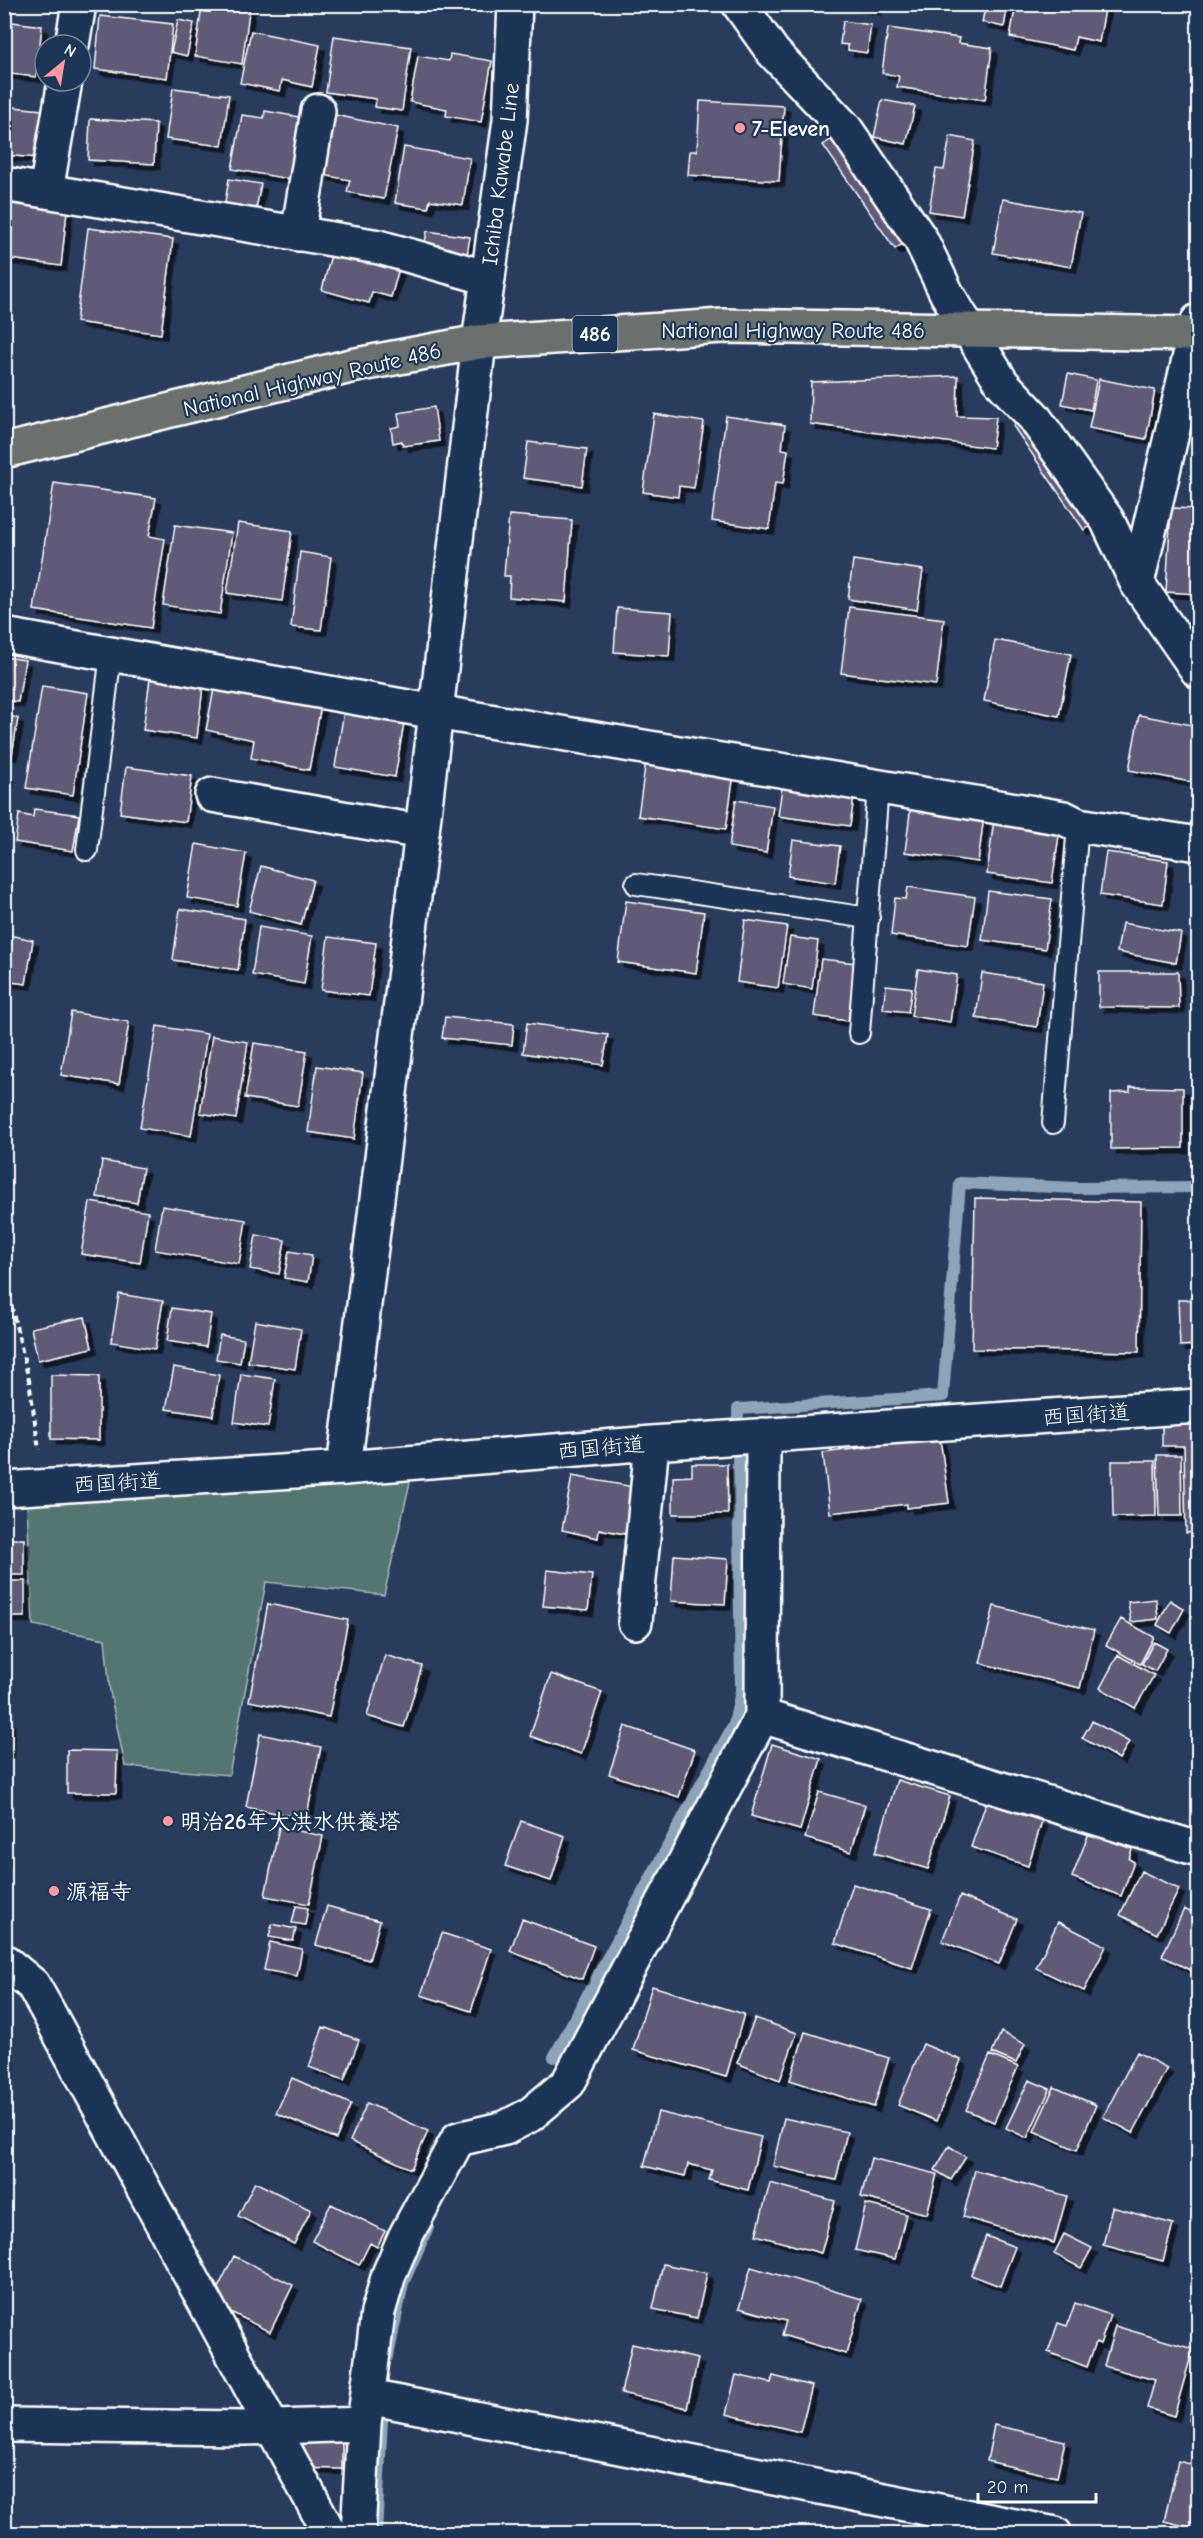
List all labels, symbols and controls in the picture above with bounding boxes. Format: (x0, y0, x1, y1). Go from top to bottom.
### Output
north arrow (33, 33, 93, 93)
text: N (61, 40, 79, 61)
street label: Ichiba Kawabe Line (477, 81, 525, 267)
place label: 7-Eleven (752, 116, 830, 142)
marker: 7-Eleven (733, 121, 747, 135)
road number: 486 (572, 316, 618, 352)
street label: National Highway Route 486 (661, 318, 925, 344)
street label: National Highway Route 486 (181, 338, 444, 422)
street label: 西国街道 (1041, 1399, 1131, 1431)
street label: 西国街道 (556, 1431, 646, 1465)
street label: 西国街道 (72, 1468, 162, 1498)
place label: 明治26年大洪水供養塔 (180, 1809, 400, 1835)
marker: 明治26年大洪水供養塔 (161, 1814, 175, 1828)
place label: 源福寺 (66, 1879, 132, 1905)
marker: 源福寺 (47, 1884, 61, 1898)
scale bar (978, 2466, 1096, 2504)
text: 20 m (987, 2477, 1028, 2498)

